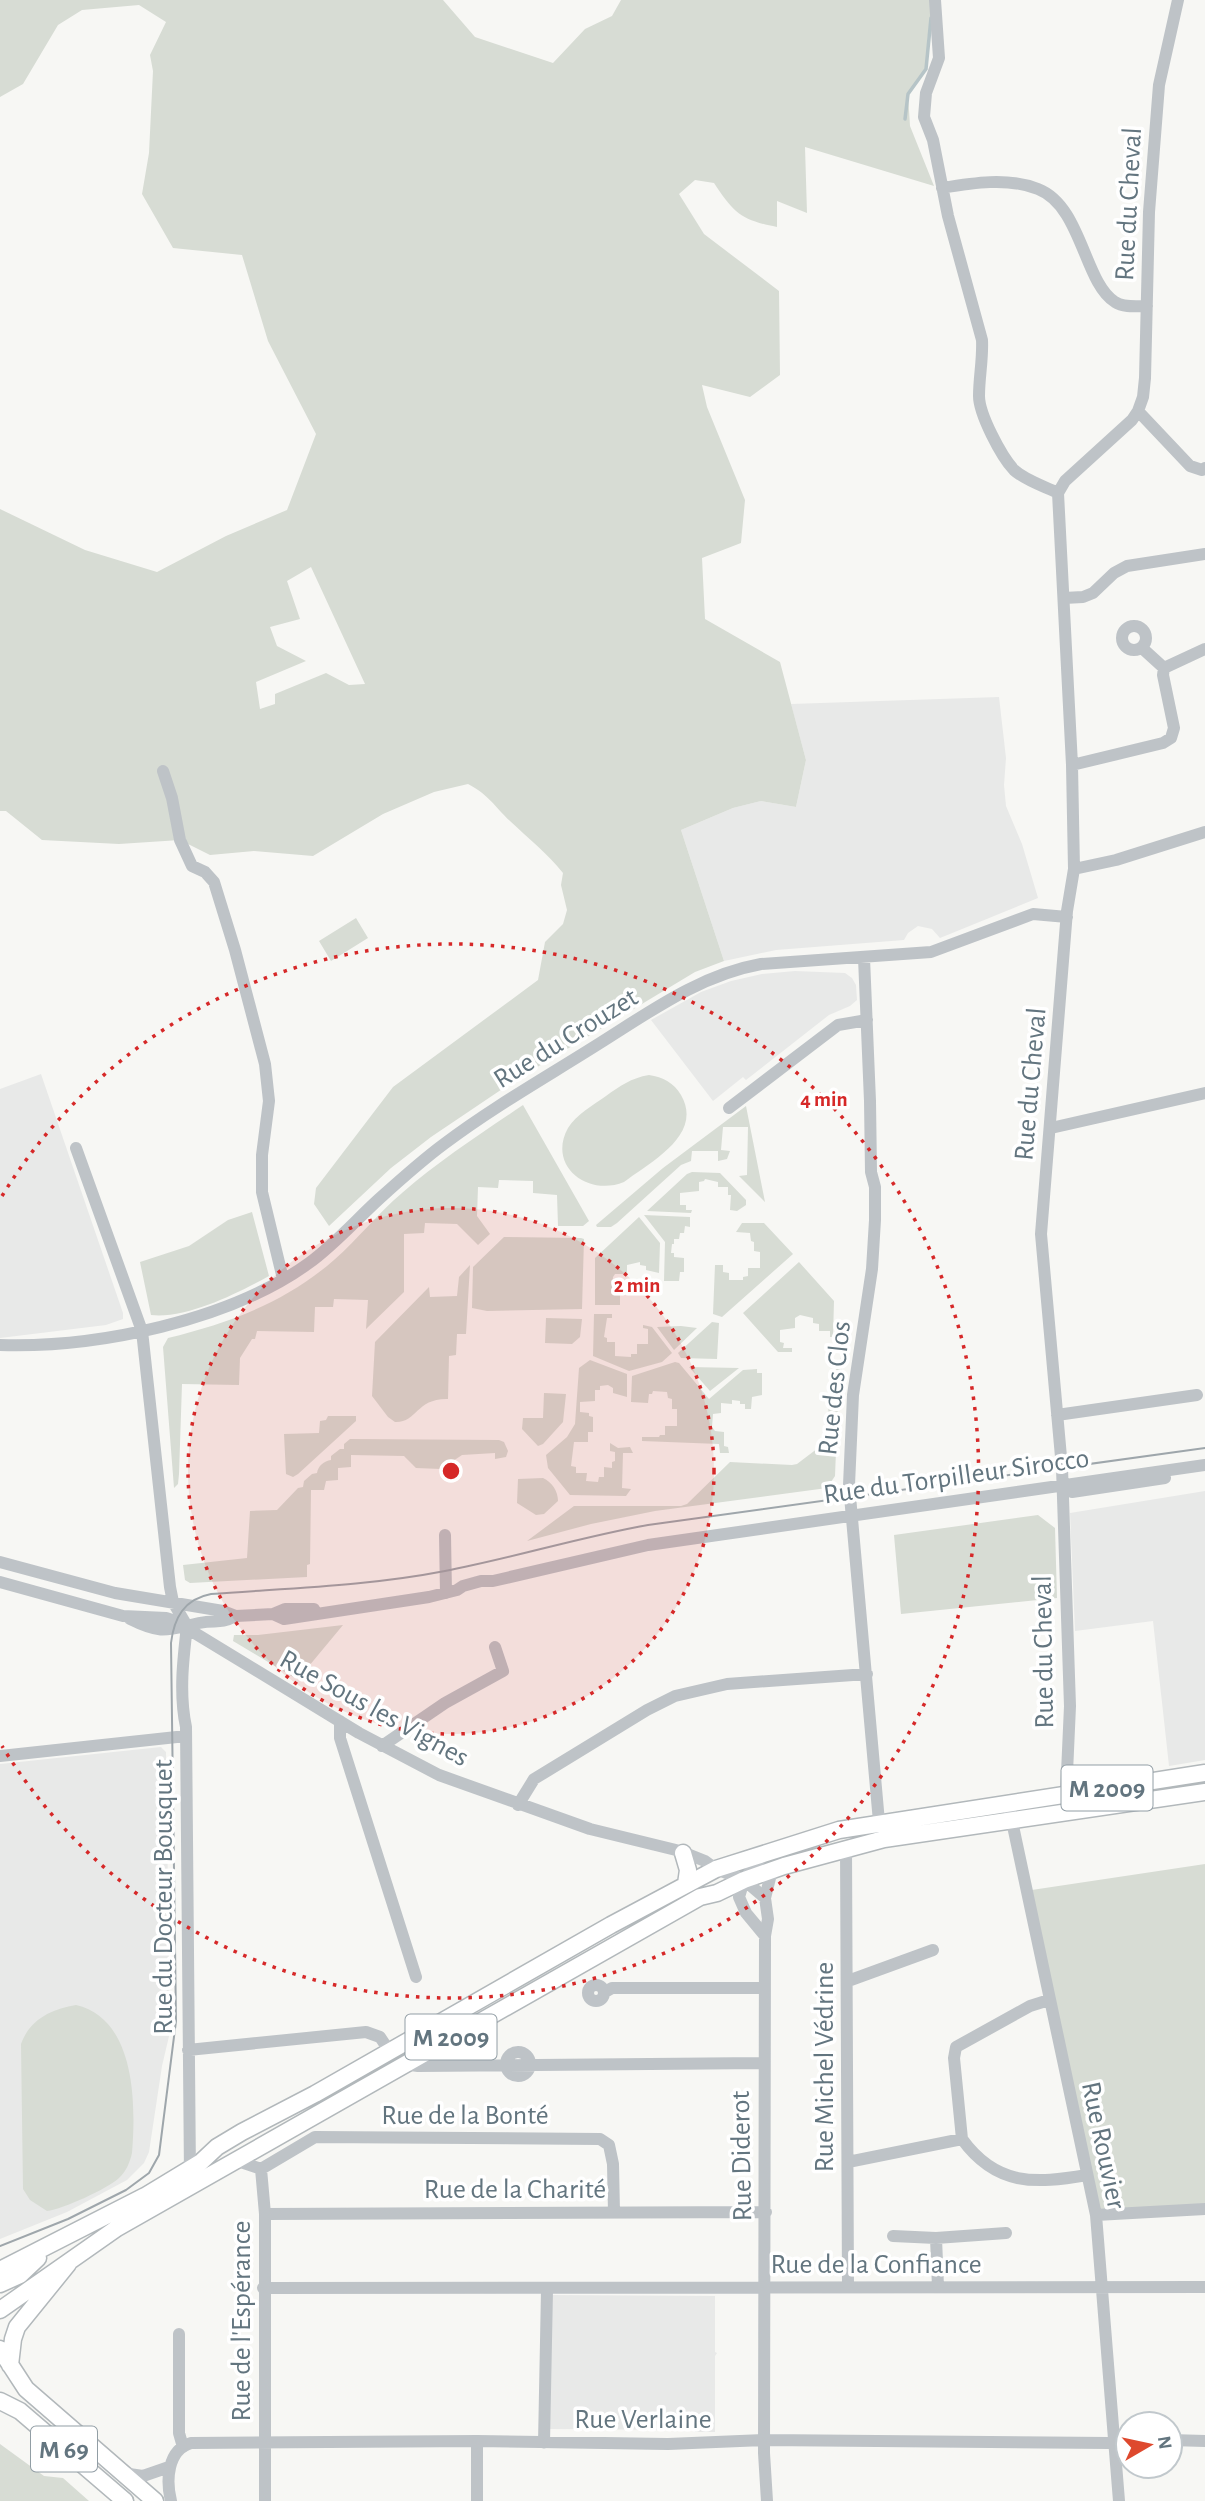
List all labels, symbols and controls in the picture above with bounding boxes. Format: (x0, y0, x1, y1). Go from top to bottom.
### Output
street label: Rue du Cheval (1111, 127, 1147, 281)
street label: Rue du Crouzet (489, 983, 643, 1094)
street label: Rue du Cheval (1010, 1007, 1052, 1162)
text: 4 min (800, 1089, 848, 1110)
text: 2 min (614, 1275, 660, 1296)
street label: Rue des Clos (814, 1320, 856, 1457)
street label: Rue du Torpilleur Sirocco (822, 1444, 1091, 1509)
centre of rings (439, 1459, 463, 1483)
street label: Rue du Cheval (1029, 1575, 1059, 1729)
street label: Rue Sous les Vignes (275, 1645, 473, 1772)
street label: Rue du Docteur Bousquet (150, 1759, 178, 2035)
road number: M 2009 (1062, 1765, 1152, 1810)
street label: Rue Michel Védrine (811, 1962, 839, 2172)
road number: M 2009 (406, 2014, 496, 2060)
street label: Rue Rouvier (1076, 2079, 1130, 2212)
street label: Rue Diderot (727, 2090, 757, 2222)
street label: Rue de la Bonté (381, 2102, 549, 2130)
street label: Rue de la Charité (424, 2176, 606, 2204)
street label: Rue de l'Espérance (228, 2221, 256, 2421)
street label: Rue de la Confiance (770, 2251, 982, 2279)
street label: Rue Verlaine (574, 2406, 712, 2434)
north arrow (1114, 2410, 1184, 2480)
road number: M 69 (31, 2426, 97, 2472)
text: N (1154, 2435, 1175, 2451)

